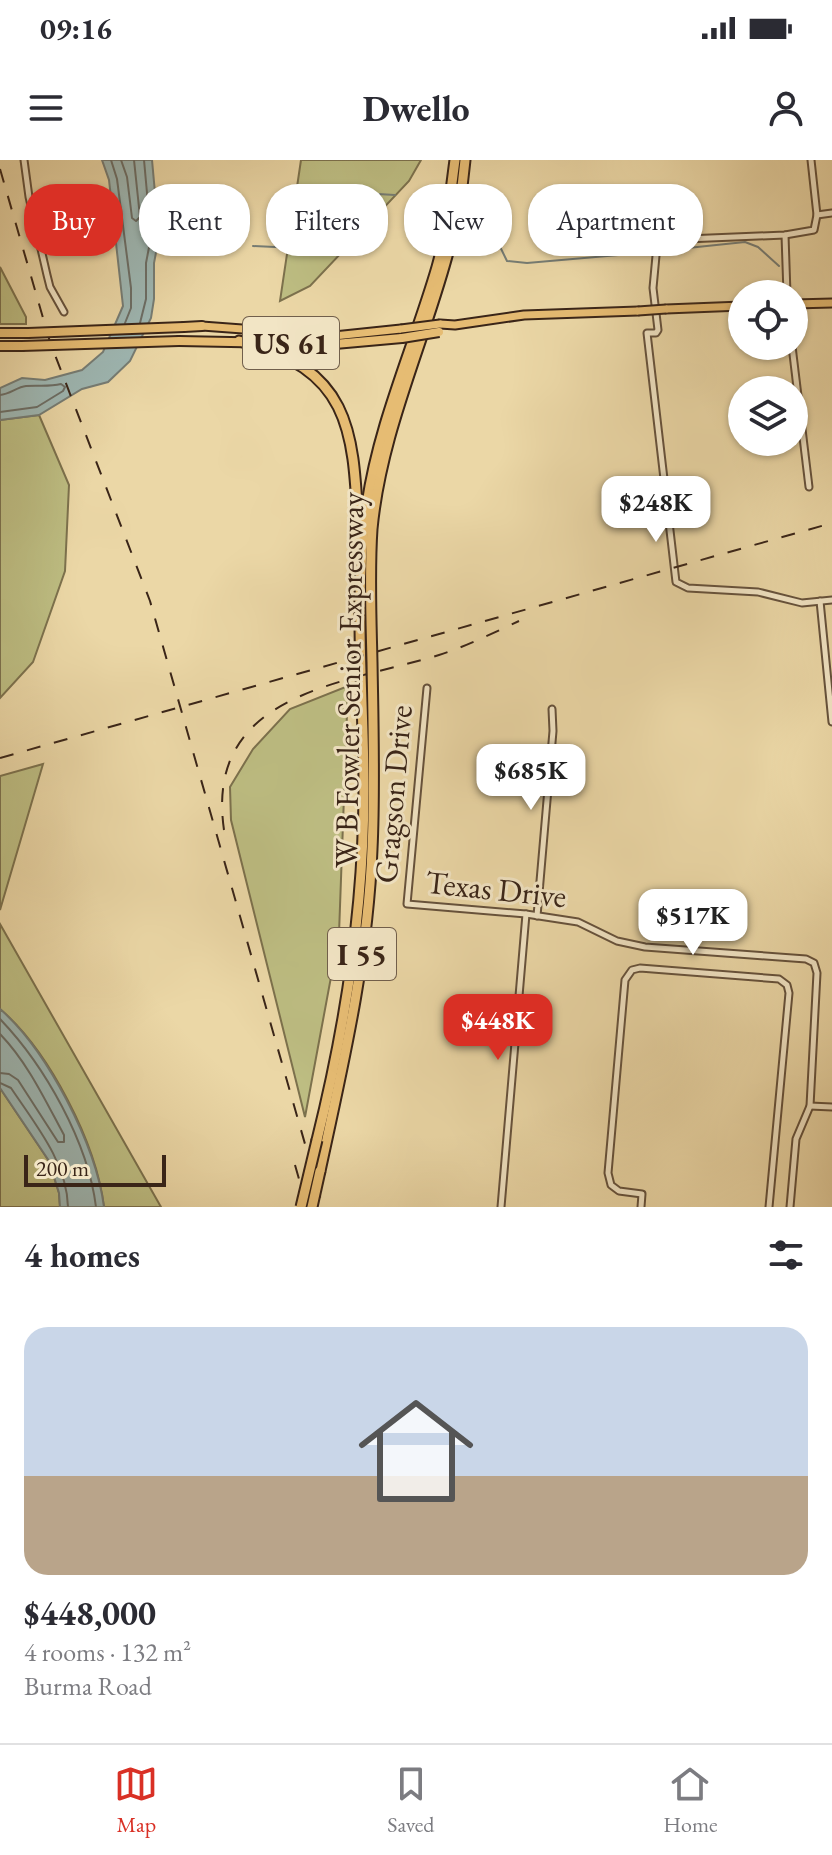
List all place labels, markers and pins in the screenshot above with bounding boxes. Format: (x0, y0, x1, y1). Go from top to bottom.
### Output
pin: $248K (600, 476, 712, 544)
pin: $685K (475, 744, 587, 812)
pin: $517K (637, 889, 749, 957)
pin: $448K (442, 994, 554, 1062)

